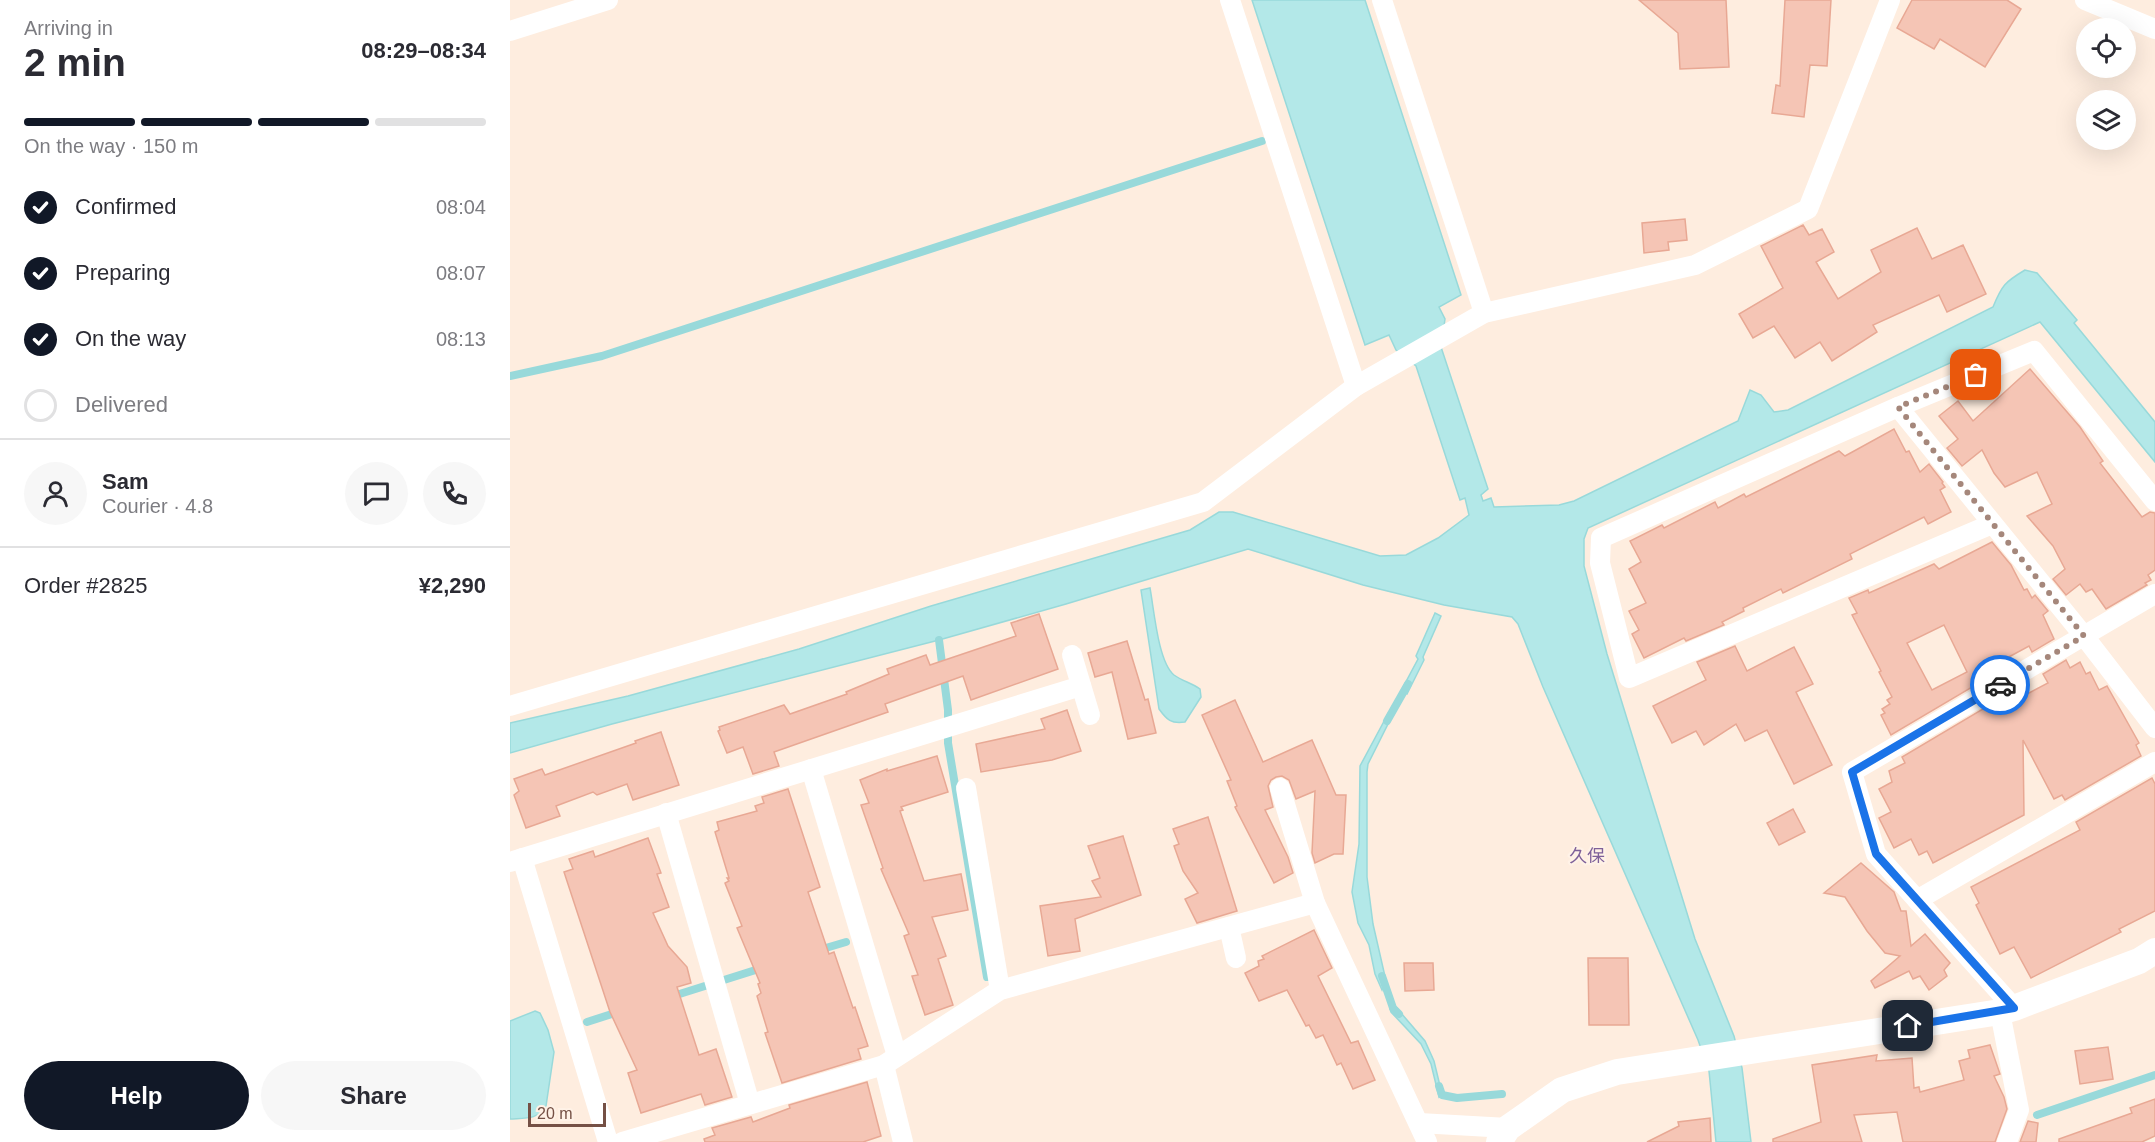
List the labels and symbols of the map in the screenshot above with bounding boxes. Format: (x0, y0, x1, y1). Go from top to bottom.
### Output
pin (1950, 349, 2001, 400)
courier (1970, 655, 2030, 715)
district label: 久保 (1569, 846, 1605, 866)
pin (1882, 1000, 1933, 1051)
scale bar (528, 1100, 606, 1128)

